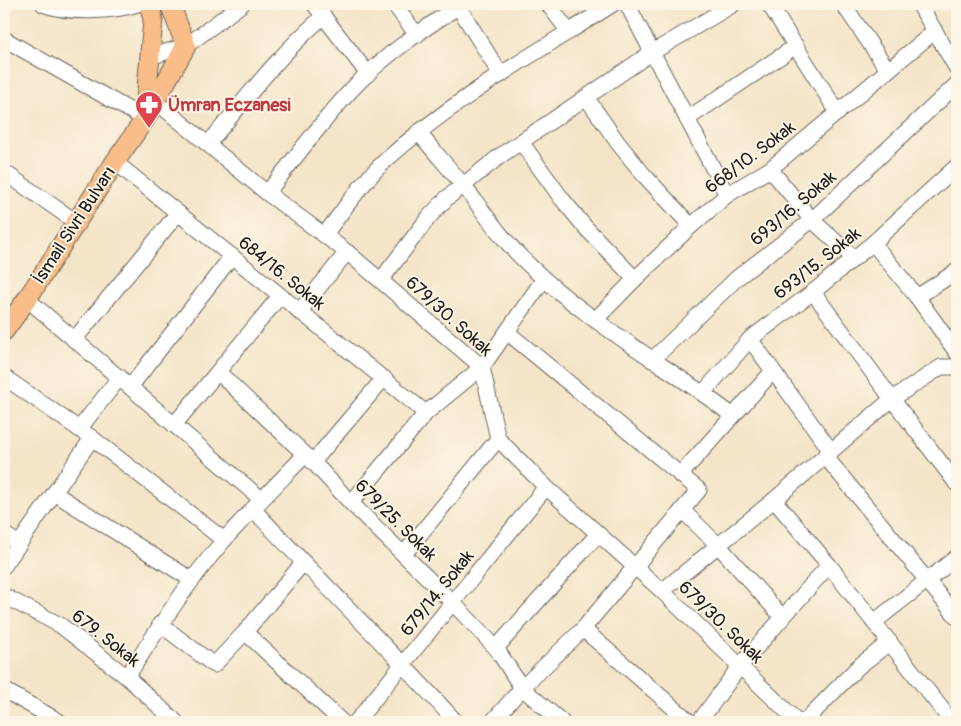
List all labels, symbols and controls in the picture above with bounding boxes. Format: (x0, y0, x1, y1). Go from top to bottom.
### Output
pharmacy icon: Ümran Eczanesi (134, 90, 164, 129)
place label: Ümran Eczanesi (168, 94, 291, 117)
street label: 668/10. Sokak (701, 116, 800, 199)
street label: İsmail Sivri Bulvarı (28, 162, 121, 289)
street label: 693/16. Sokak (746, 165, 841, 251)
street label: 693/15. Sokak (769, 222, 866, 305)
street label: 684/16. Sokak (234, 231, 330, 316)
street label: 679/30. Sokak (400, 271, 497, 362)
street label: 679/25. Sokak (350, 474, 442, 567)
street label: 679/14. Sokak (396, 545, 479, 641)
street label: 679/30. Sokak (673, 576, 768, 669)
street label: 679. Sokak (67, 605, 145, 673)

